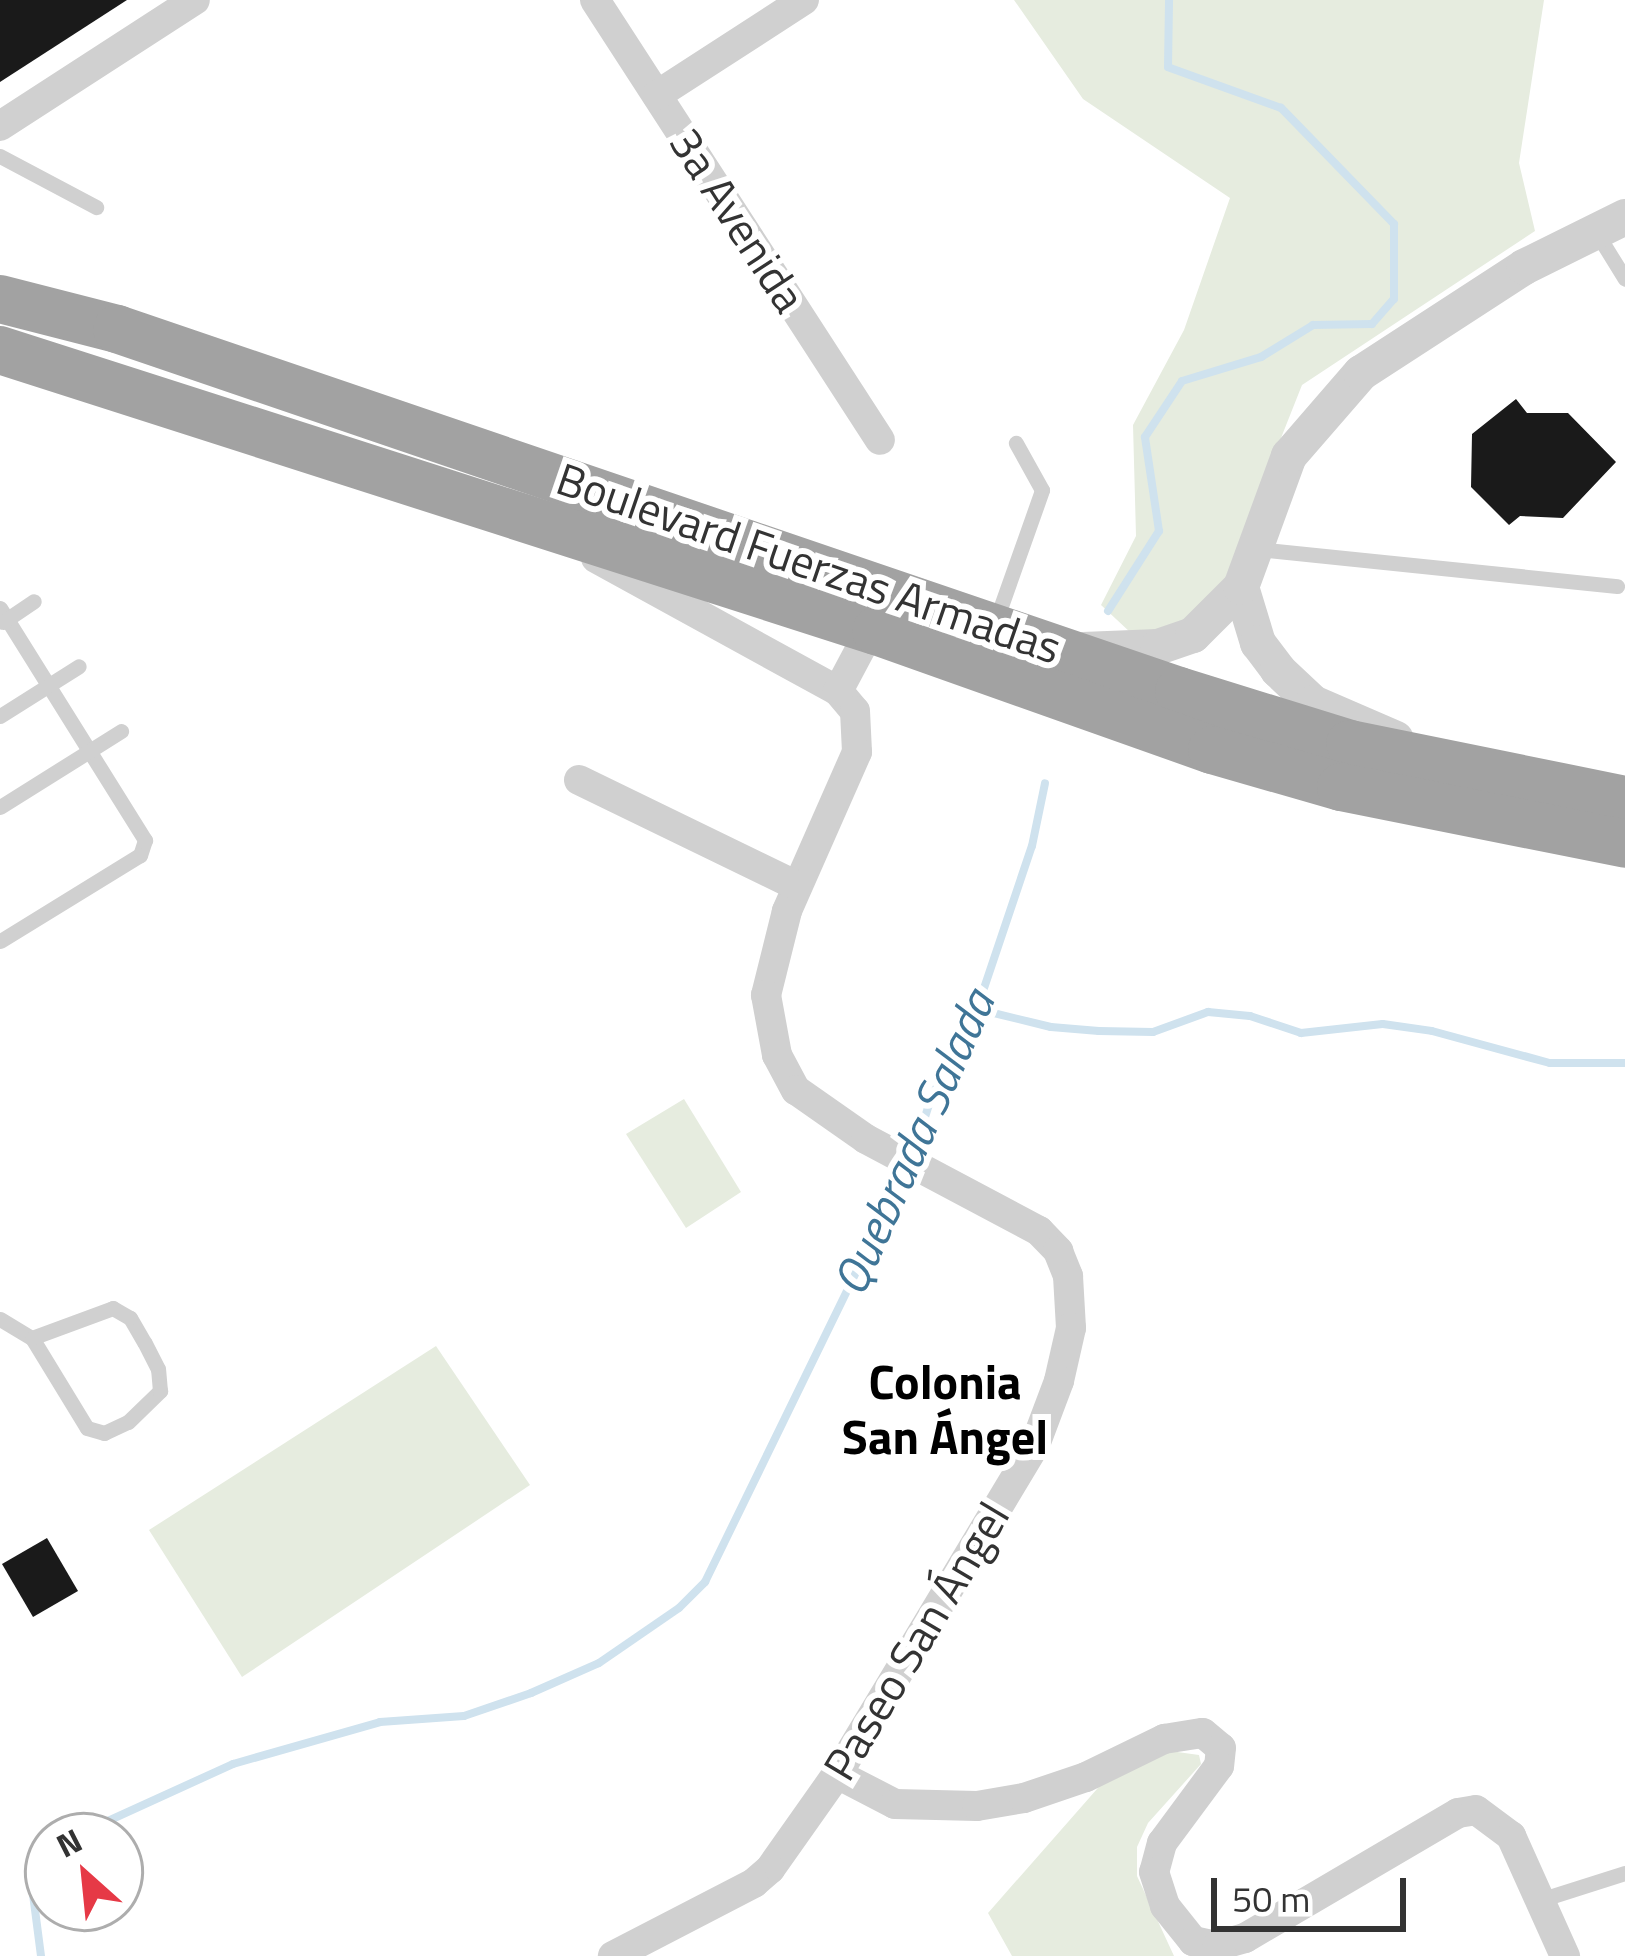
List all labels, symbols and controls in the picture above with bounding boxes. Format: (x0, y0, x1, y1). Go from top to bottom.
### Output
street label: 3a Avenida (659, 118, 817, 322)
street label: Boulevard Fuerzas Armadas (550, 451, 1068, 675)
water label: Quebrada Salada (820, 981, 1006, 1303)
district label: Colonia San Ángel (842, 1352, 1048, 1465)
street label: Paseo San Ángel (812, 1492, 1020, 1790)
north arrow (24, 1812, 144, 1932)
text: N (47, 1815, 91, 1870)
scale bar (1217, 1854, 1412, 1928)
text: 50 m (1232, 1871, 1310, 1926)

